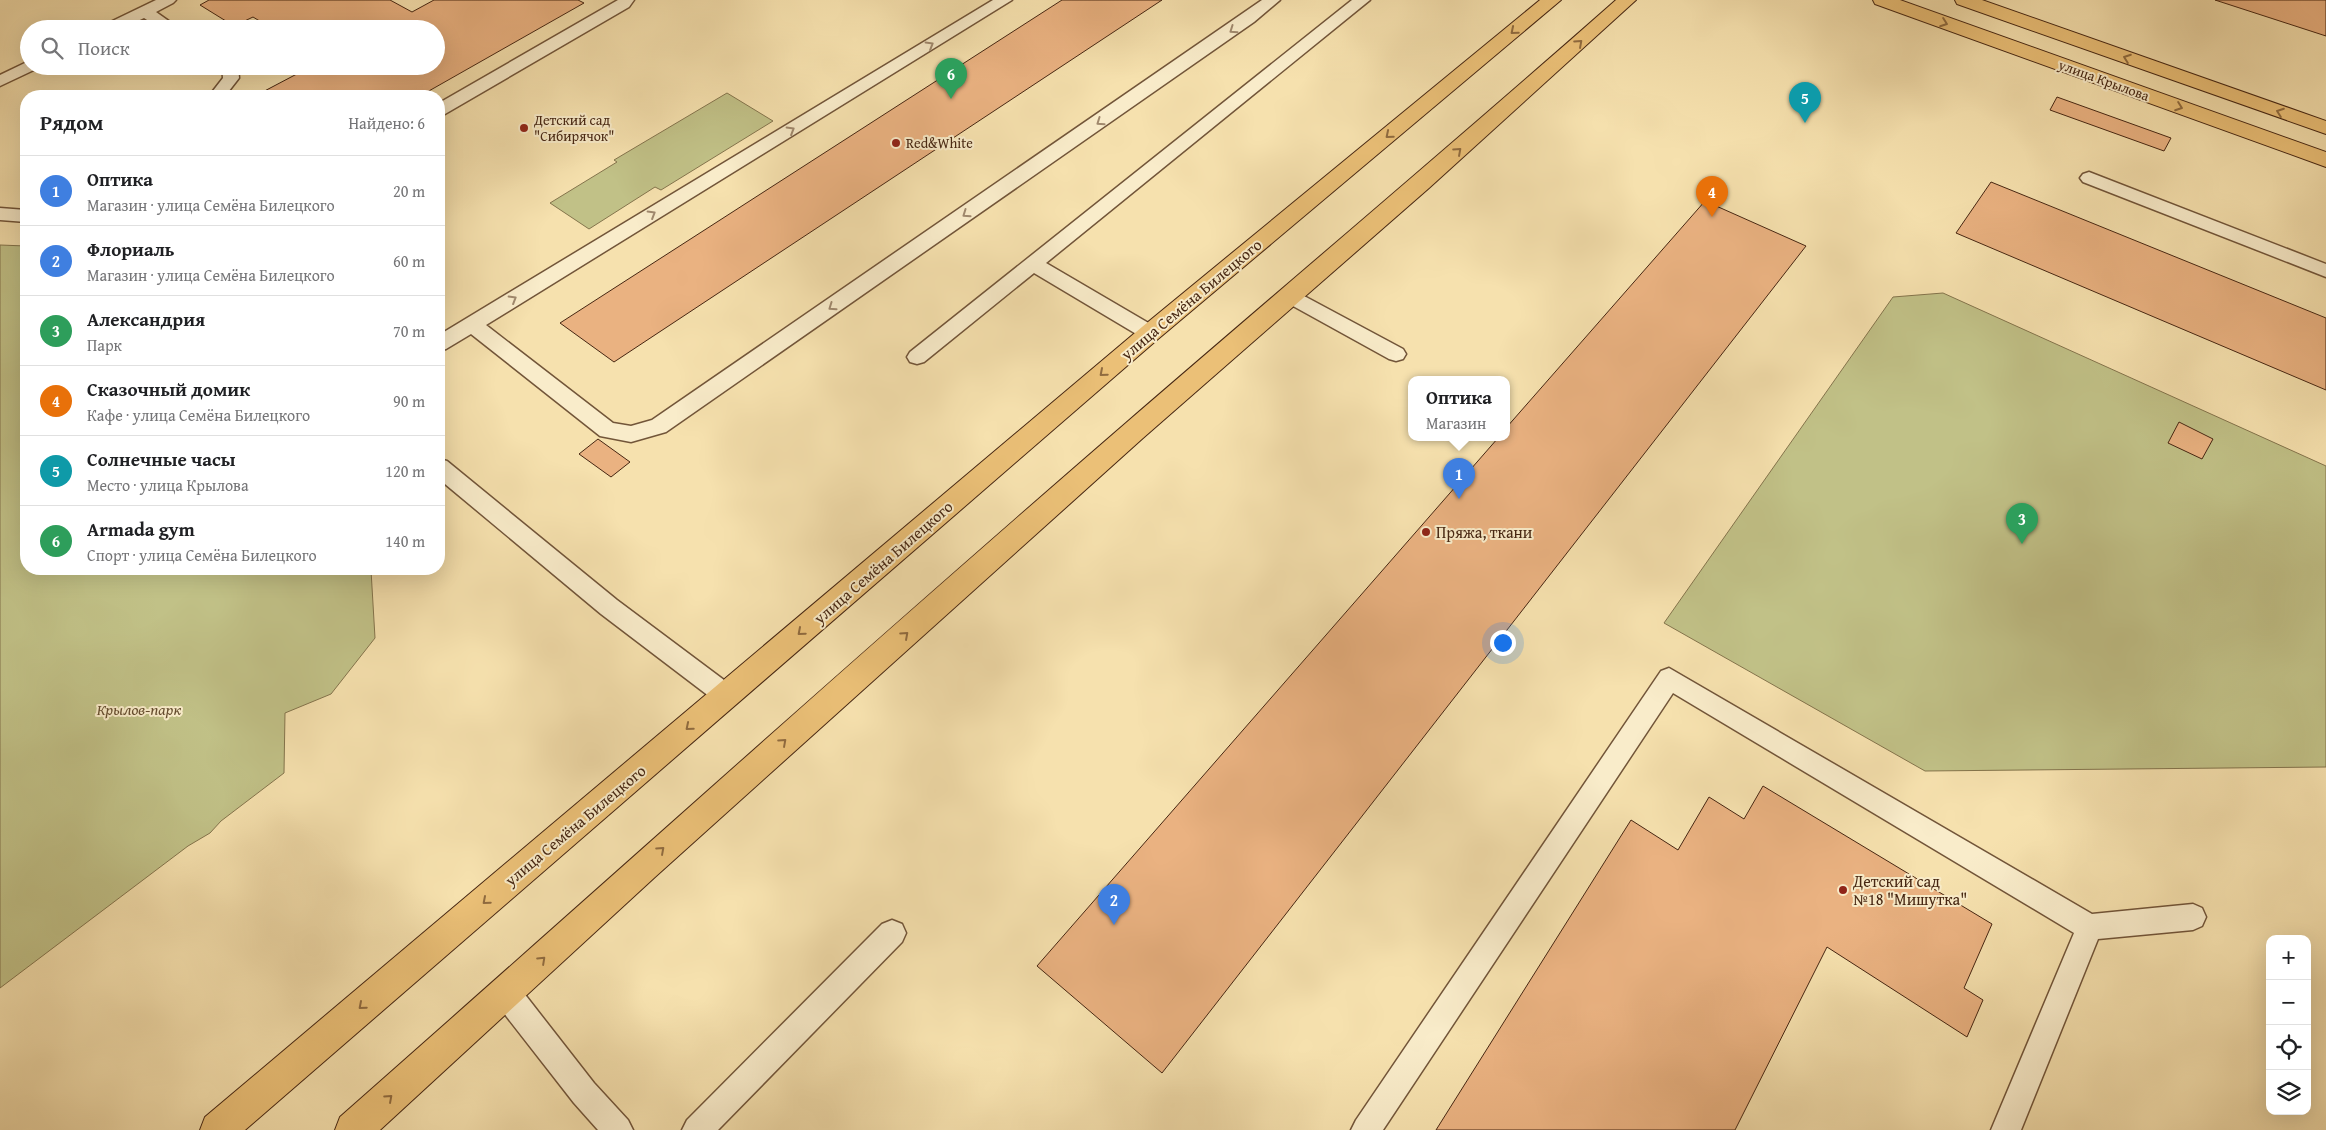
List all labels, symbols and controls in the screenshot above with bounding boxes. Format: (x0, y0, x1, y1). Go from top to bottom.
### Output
one-way arrow (1939, 17, 1948, 27)
search box (20, 20, 445, 75)
one-way arrow (1229, 24, 1239, 33)
one-way arrow (1511, 26, 1520, 35)
icon: search (38, 34, 66, 62)
text: Поиск (78, 34, 130, 62)
one-way arrow (1574, 40, 1583, 49)
one-way arrow (924, 42, 933, 52)
one-way arrow (2123, 53, 2132, 63)
street label: улица Крылова (2055, 54, 2152, 106)
pin: 6 (935, 58, 967, 99)
pin: 5 (1789, 82, 1821, 123)
one-way arrow (2174, 101, 2183, 111)
text: Рядом (40, 107, 103, 138)
one-way arrow (2276, 108, 2285, 118)
place label: Детский сад "Сибирячок" (533, 110, 614, 146)
text: Найдено: 6 (348, 111, 425, 135)
one-way arrow (1096, 116, 1105, 125)
marker: Детский сад "Сибирячок" (518, 122, 530, 134)
one-way arrow (785, 126, 794, 136)
one-way arrow (1386, 129, 1395, 137)
place label: Red&White (906, 133, 973, 153)
marker: Red&White (890, 137, 902, 149)
one-way arrow (1452, 147, 1461, 156)
text: Оптика (87, 165, 153, 193)
pin: 4 (1696, 176, 1728, 217)
text: 1 (52, 179, 60, 203)
text: 20 m (393, 179, 425, 203)
text: Магазин · улица Семёна Билецкого (87, 193, 335, 217)
one-way arrow (962, 208, 971, 218)
one-way arrow (647, 211, 656, 221)
street label: улица Семёна Билецкого (1114, 233, 1267, 366)
text: Флориаль (87, 235, 175, 263)
text: 2 (52, 249, 60, 273)
text: 60 m (393, 249, 425, 273)
text: Магазин · улица Семёна Билецкого (87, 263, 335, 287)
one-way arrow (508, 295, 517, 305)
one-way arrow (828, 301, 838, 310)
text: Александрия (87, 305, 205, 333)
text: 3 (52, 319, 60, 343)
text: 70 m (393, 319, 425, 343)
text: Парк (87, 333, 122, 357)
one-way arrow (1100, 367, 1109, 376)
text: Сказочный домик (87, 375, 250, 403)
popup (1408, 376, 1510, 441)
text: Оптика (1426, 383, 1492, 411)
text: 4 (52, 389, 60, 413)
text: 90 m (393, 389, 425, 413)
text: Кафе · улица Семёна Билецкого (87, 403, 310, 427)
text: Магазин (1426, 411, 1486, 435)
text: Солнечные часы (87, 445, 235, 473)
pin: 1 (1443, 458, 1475, 499)
text: 5 (52, 459, 60, 483)
text: 120 m (385, 459, 425, 483)
text: Место · улица Крылова (87, 473, 249, 497)
street label: улица Семёна Билецкого (807, 495, 958, 630)
pin: 3 (2006, 503, 2038, 544)
text: Armada gym (87, 515, 195, 543)
place label: Пряжа, ткани (1436, 520, 1533, 544)
marker: Пряжа, ткани (1420, 526, 1432, 538)
text: 6 (52, 529, 60, 553)
text: 140 m (385, 529, 425, 553)
text: Спорт · улица Семёна Билецкого (87, 543, 317, 567)
one-way arrow (798, 626, 807, 635)
your location (1490, 630, 1516, 656)
one-way arrow (899, 631, 908, 640)
park label: Крылов-парк (97, 697, 181, 721)
one-way arrow (686, 722, 695, 731)
one-way arrow (778, 739, 787, 748)
street label: улица Семёна Билецкого (498, 759, 651, 892)
one-way arrow (656, 847, 665, 856)
place label: Детский сад №18 "Мишутка" (1852, 869, 1967, 911)
pin: 2 (1098, 884, 1130, 925)
marker: Детский сад №18 "Мишутка" (1837, 884, 1849, 896)
one-way arrow (482, 895, 491, 904)
map controls (2266, 935, 2311, 1115)
button: + (2266, 935, 2311, 980)
one-way arrow (536, 957, 545, 966)
button: − (2266, 980, 2311, 1025)
one-way arrow (359, 1001, 368, 1010)
button: locate (2266, 1025, 2311, 1070)
button: layers (2266, 1070, 2311, 1115)
one-way arrow (384, 1094, 393, 1103)

